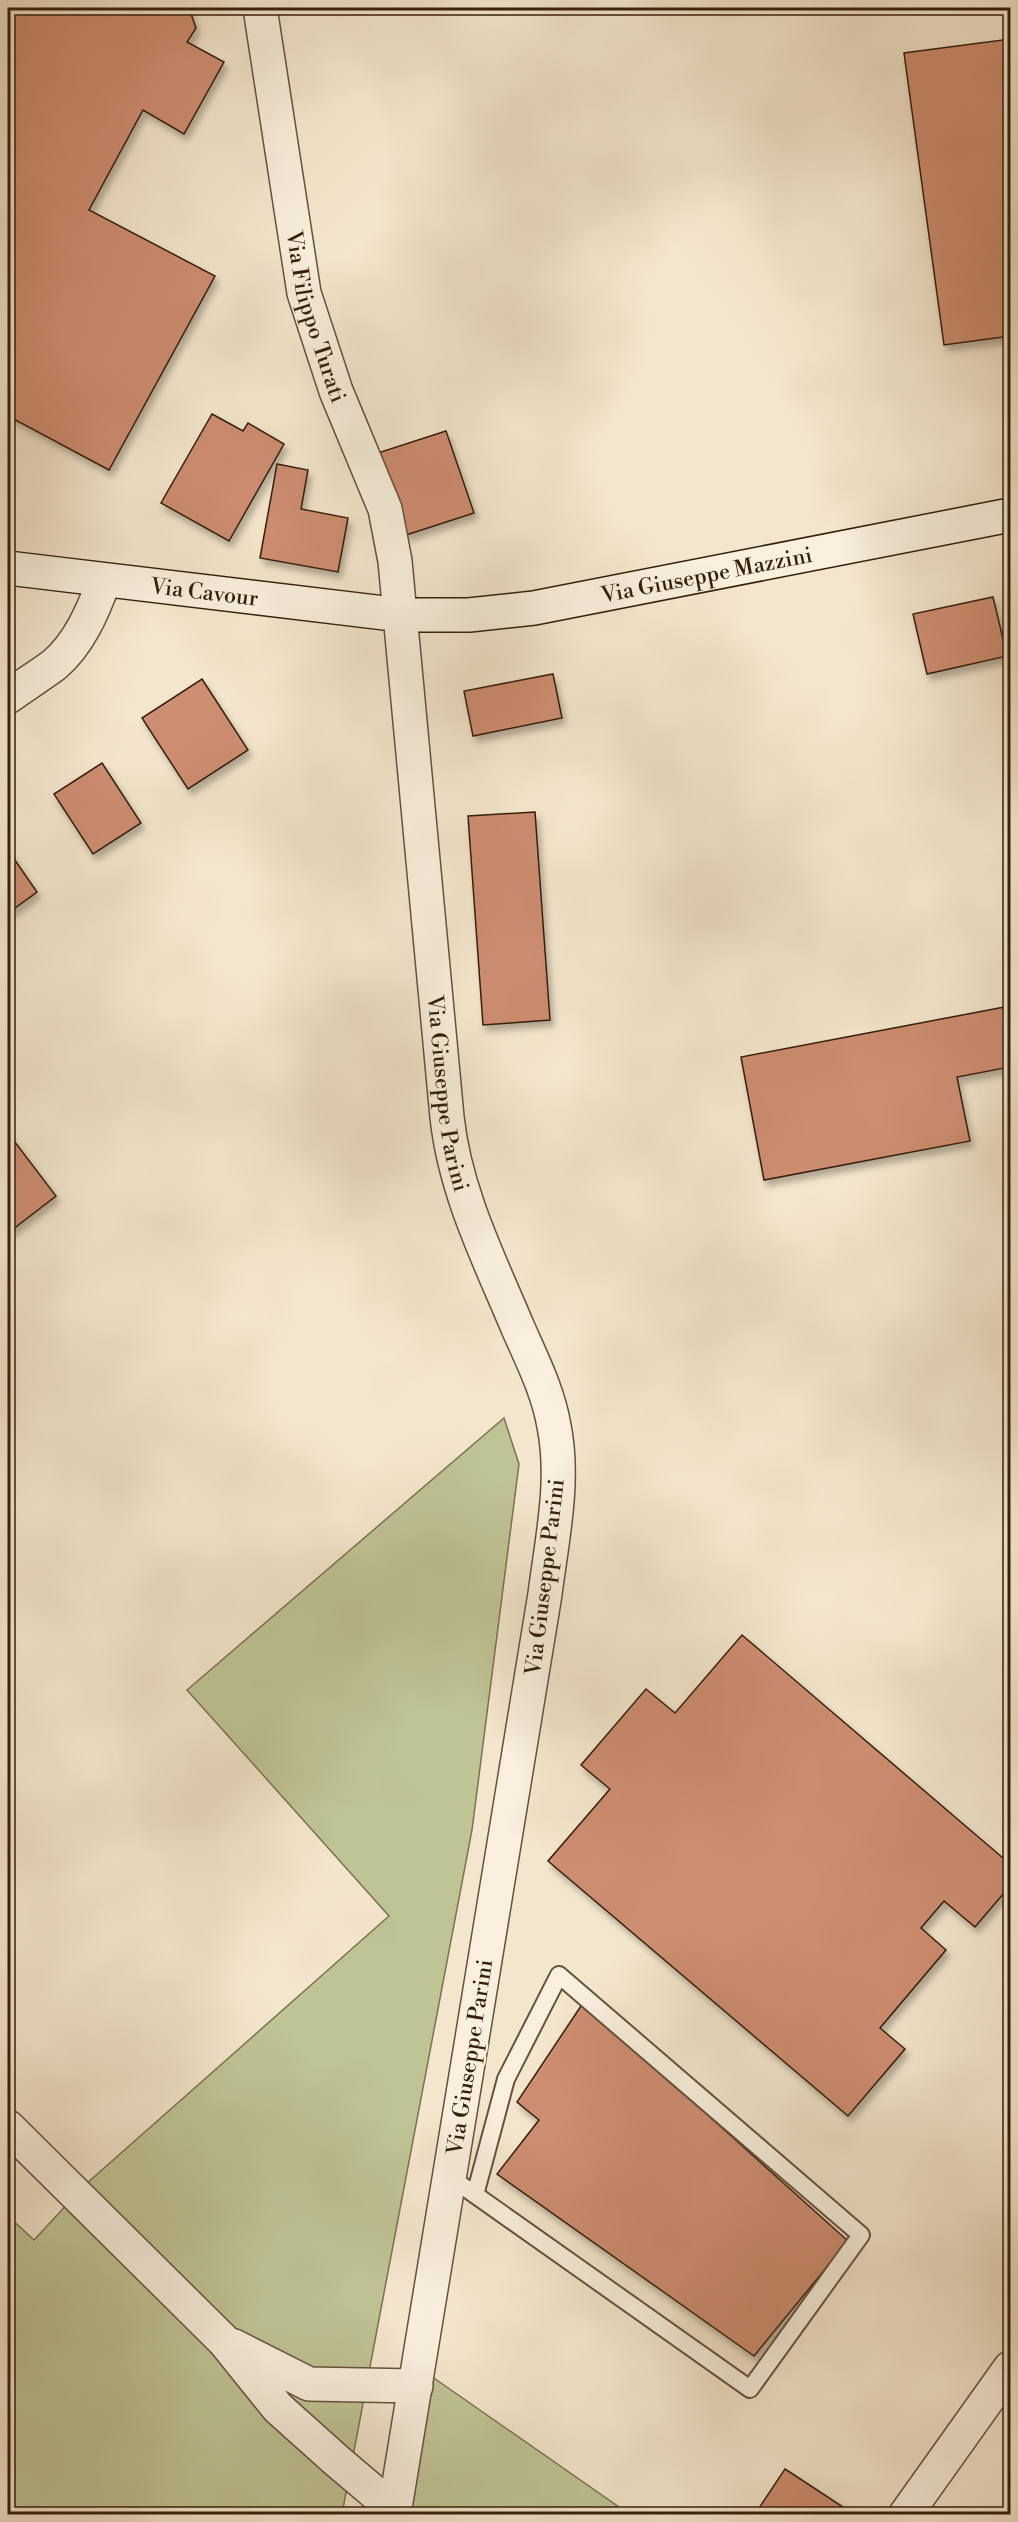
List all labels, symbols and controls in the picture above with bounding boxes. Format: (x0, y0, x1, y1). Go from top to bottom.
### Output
street label: Via Filippo Turati (279, 228, 351, 407)
street label: Via Giuseppe Mazzini (598, 542, 815, 610)
street label: Via Cavour (148, 573, 260, 613)
street label: Via Giuseppe Parini (421, 993, 474, 1195)
street label: Via Giuseppe Parini (520, 1477, 571, 1678)
street label: Via Giuseppe Parini (442, 1957, 499, 2158)

